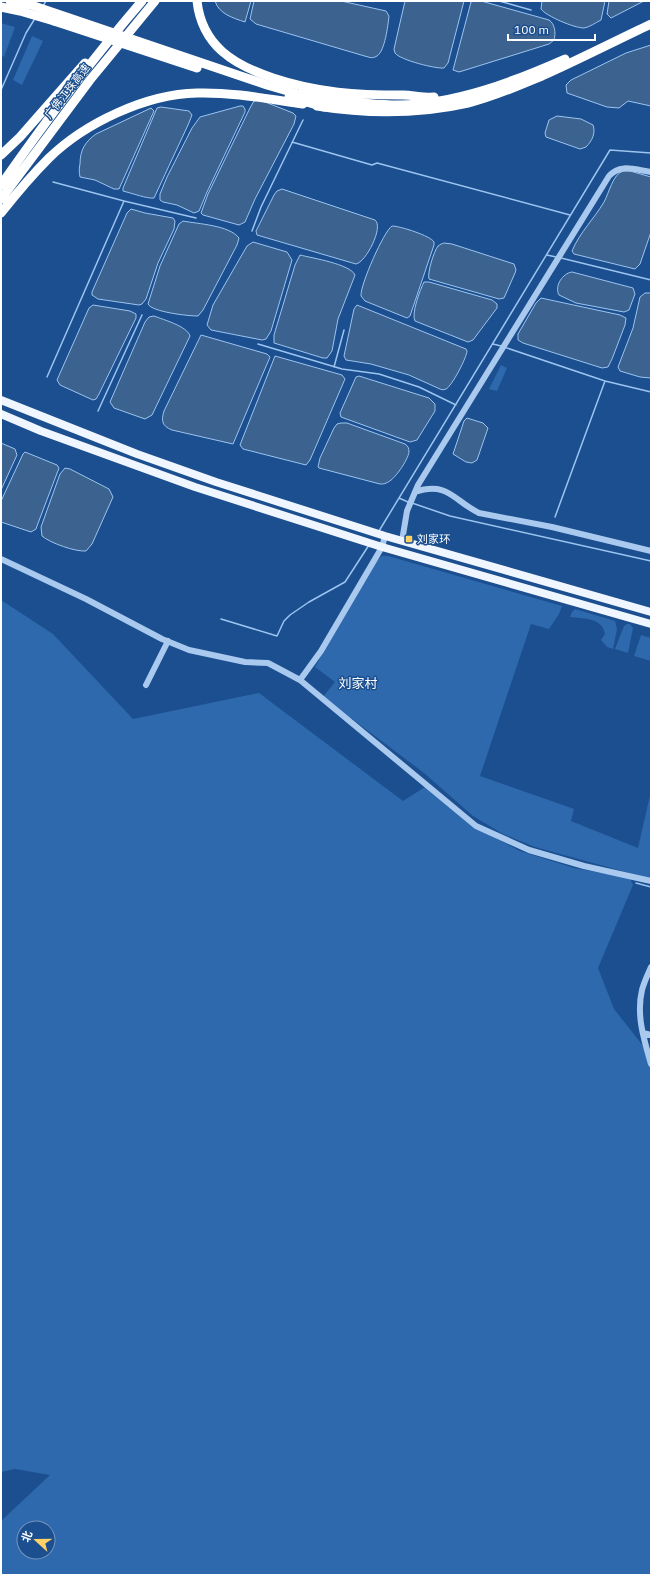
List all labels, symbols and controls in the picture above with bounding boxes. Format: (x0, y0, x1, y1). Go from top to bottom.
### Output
scale bar (508, 16, 595, 42)
text: 100 m (514, 22, 549, 37)
street label: 广佛江珠高速 (41, 61, 93, 121)
place label: 刘家环 (417, 532, 450, 546)
marker: 刘家环 (404, 534, 414, 544)
district label: 刘家村 (338, 675, 378, 692)
north arrow (16, 1520, 56, 1560)
text: 北 (18, 1529, 35, 1544)

